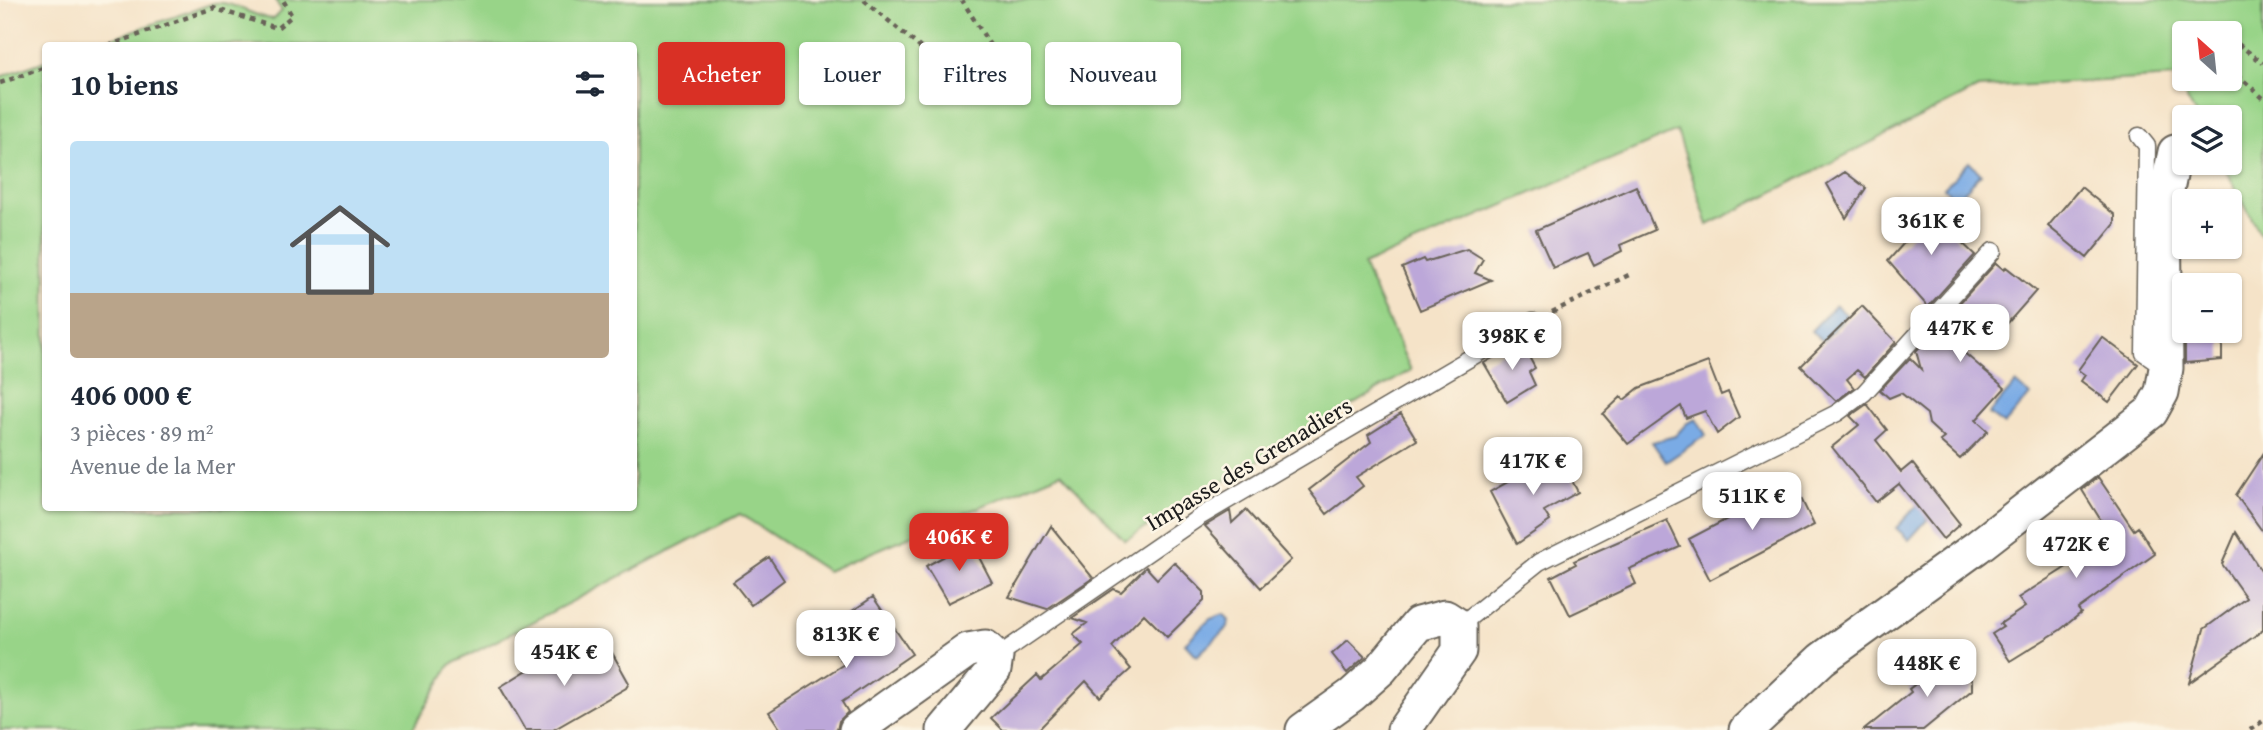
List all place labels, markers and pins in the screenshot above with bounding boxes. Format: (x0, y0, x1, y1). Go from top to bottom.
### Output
pin: 361K € (1874, 198, 1988, 257)
pin: 447K € (1903, 304, 2017, 364)
pin: 398K € (1455, 312, 1569, 372)
pin: 417K € (1476, 438, 1590, 497)
pin: 511K € (1695, 472, 1809, 532)
pin: 406K € (902, 514, 1016, 573)
pin: 472K € (2019, 520, 2133, 580)
pin: 813K € (789, 610, 903, 670)
pin: 454K € (507, 628, 621, 688)
pin: 448K € (1870, 640, 1984, 699)

